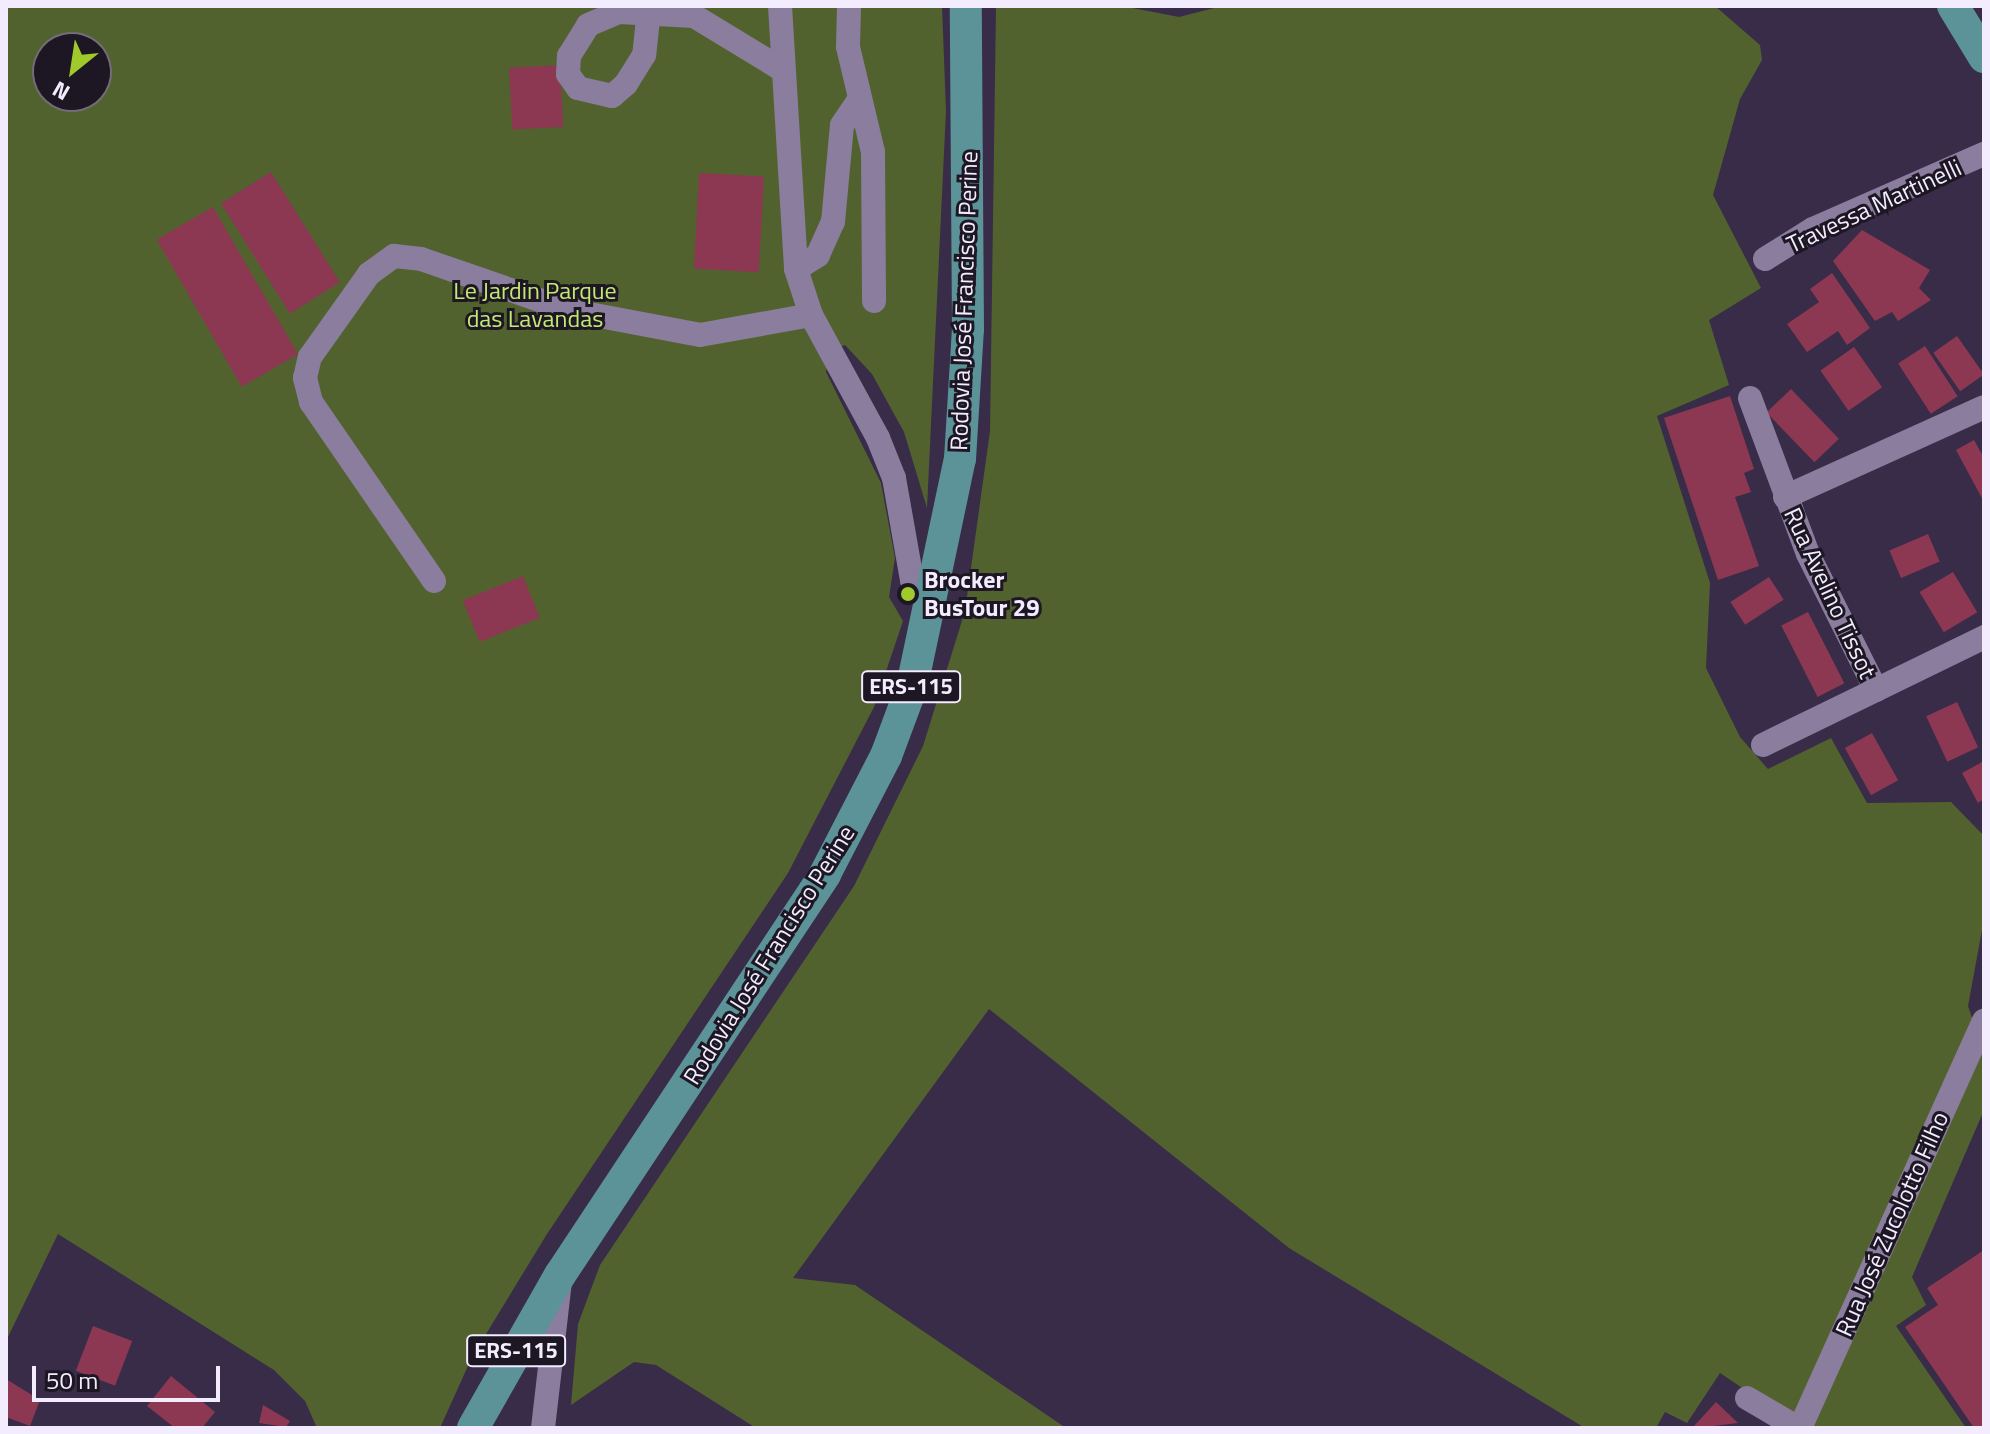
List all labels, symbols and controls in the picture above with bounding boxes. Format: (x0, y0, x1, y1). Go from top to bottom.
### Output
north arrow (32, 32, 112, 112)
text: N (46, 73, 76, 110)
street label: Rodovia José Francisco Perine (944, 151, 984, 451)
street label: Travessa Martinelli (1782, 153, 1966, 259)
park label: Le Jardin Parque das Lavandas (453, 277, 617, 333)
street label: Rua Avelino Tissot (1778, 503, 1882, 683)
place label: Brocker BusTour 29 (924, 566, 1040, 622)
marker: Brocker BusTour 29 (899, 585, 917, 603)
road number: ERS-115 (861, 669, 961, 705)
street label: Rodovia José Francisco Perine (677, 820, 861, 1090)
street label: Rua José Zucolotto Filho (1829, 1107, 1955, 1341)
road number: ERS-115 (466, 1333, 566, 1369)
scale bar (36, 1350, 224, 1400)
text: 50 m (46, 1362, 98, 1398)

